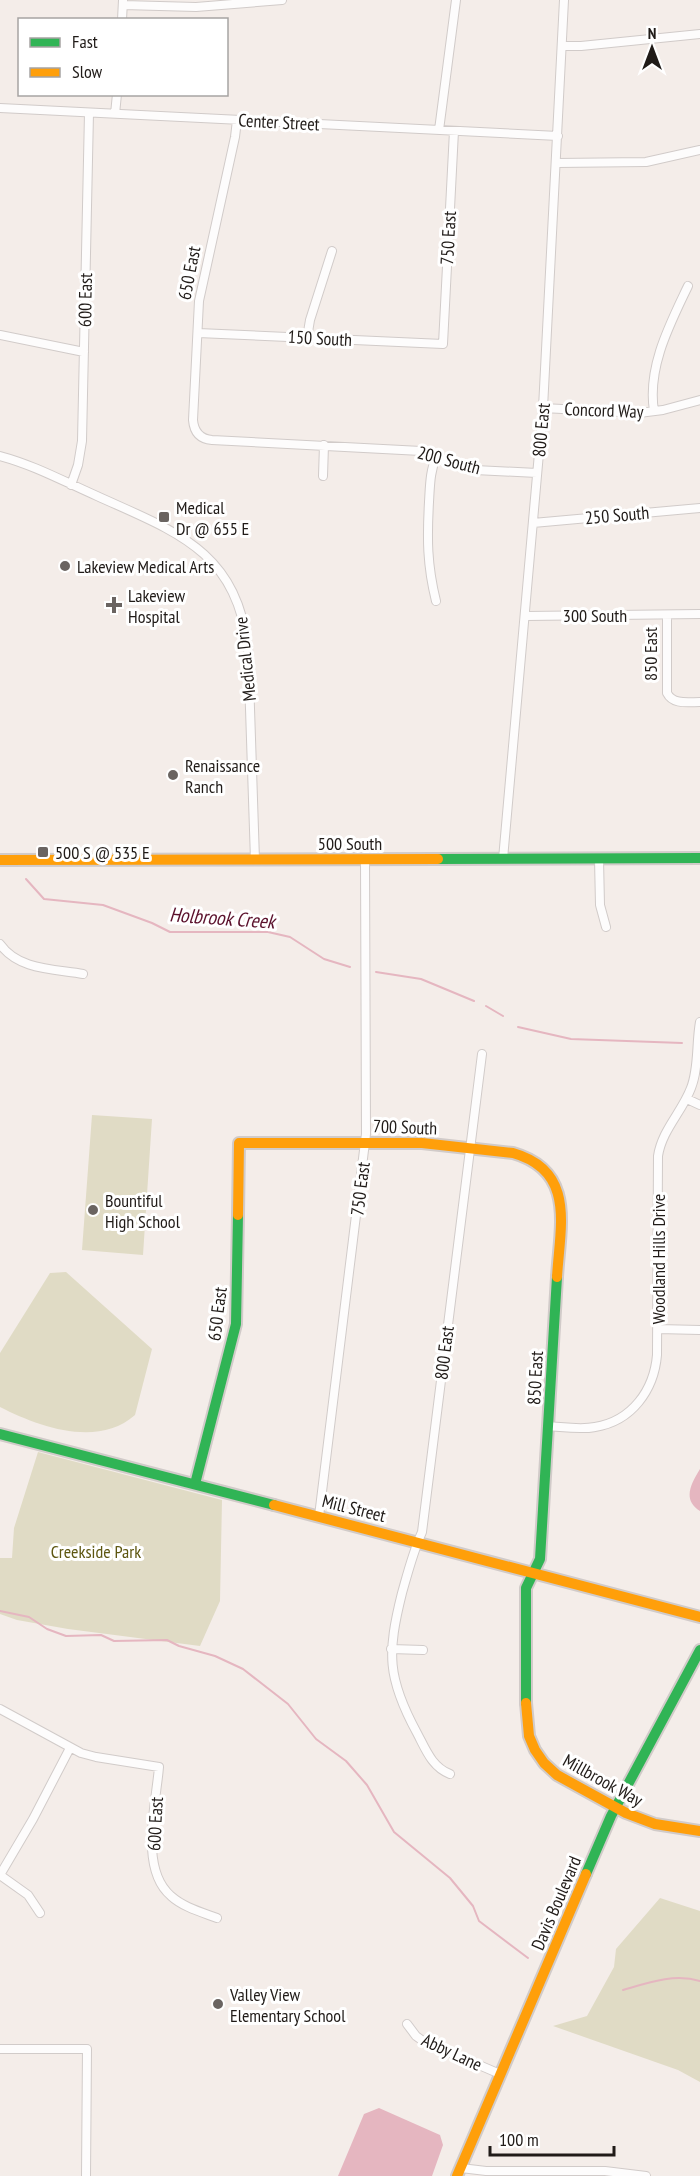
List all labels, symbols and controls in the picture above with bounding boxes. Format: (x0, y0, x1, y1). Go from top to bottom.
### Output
legend (18, 18, 228, 96)
north arrow (622, 18, 682, 78)
text: N (648, 23, 656, 43)
text: Fast (72, 30, 98, 53)
text: Slow (72, 60, 103, 83)
street label: Center Street (238, 108, 320, 136)
street label: 750 East (435, 210, 461, 266)
street label: 650 East (173, 244, 205, 302)
street label: 600 East (73, 273, 97, 327)
street label: 150 South (287, 325, 353, 351)
street label: Concord Way (564, 397, 644, 423)
street label: 800 East (527, 402, 555, 458)
street label: 200 South (415, 441, 483, 479)
place label: Medical Dr @ 655 E (176, 496, 249, 540)
street label: 250 South (584, 501, 650, 529)
marker: Medical Dr @ 655 E (157, 510, 171, 524)
place label: Lakeview Medical Arts (77, 555, 214, 578)
marker: Lakeview Medical Arts (58, 559, 72, 573)
place label: Lakeview Hospital (128, 584, 186, 628)
marker: Lakeview Hospital (105, 596, 123, 614)
street label: 300 South (563, 604, 627, 627)
street label: Medical Drive (229, 616, 261, 702)
street label: 850 East (639, 627, 662, 681)
place label: Renaissance Ranch (185, 754, 260, 798)
marker: Renaissance Ranch (166, 768, 180, 782)
street label: 500 South (318, 832, 382, 855)
place label: 500 S @ 535 E (55, 841, 150, 864)
marker: 500 S @ 535 E (36, 845, 50, 859)
water label: Holbrook Creek (168, 901, 278, 935)
street label: 700 South (372, 1114, 438, 1140)
street label: 750 East (345, 1161, 375, 1217)
place label: Bountiful High School (105, 1189, 181, 1233)
street label: Woodland Hills Drive (647, 1194, 670, 1324)
marker: Bountiful High School (86, 1203, 100, 1217)
street label: 650 East (202, 1286, 232, 1342)
street label: 800 East (429, 1325, 459, 1381)
street label: 850 East (522, 1350, 548, 1406)
street label: Mill Street (320, 1489, 388, 1527)
park label: Creekside Park (51, 1540, 141, 1563)
street label: Millbrook Way (559, 1749, 647, 1811)
street label: 600 East (142, 1796, 168, 1852)
street label: Davis Boulevard (526, 1853, 586, 1953)
place label: Valley View Elementary School (229, 1983, 346, 2027)
marker: Valley View Elementary School (211, 1997, 225, 2011)
street label: Abby Lane (418, 2028, 486, 2076)
scale bar (490, 2119, 614, 2157)
text: 100 m (499, 2128, 539, 2151)

